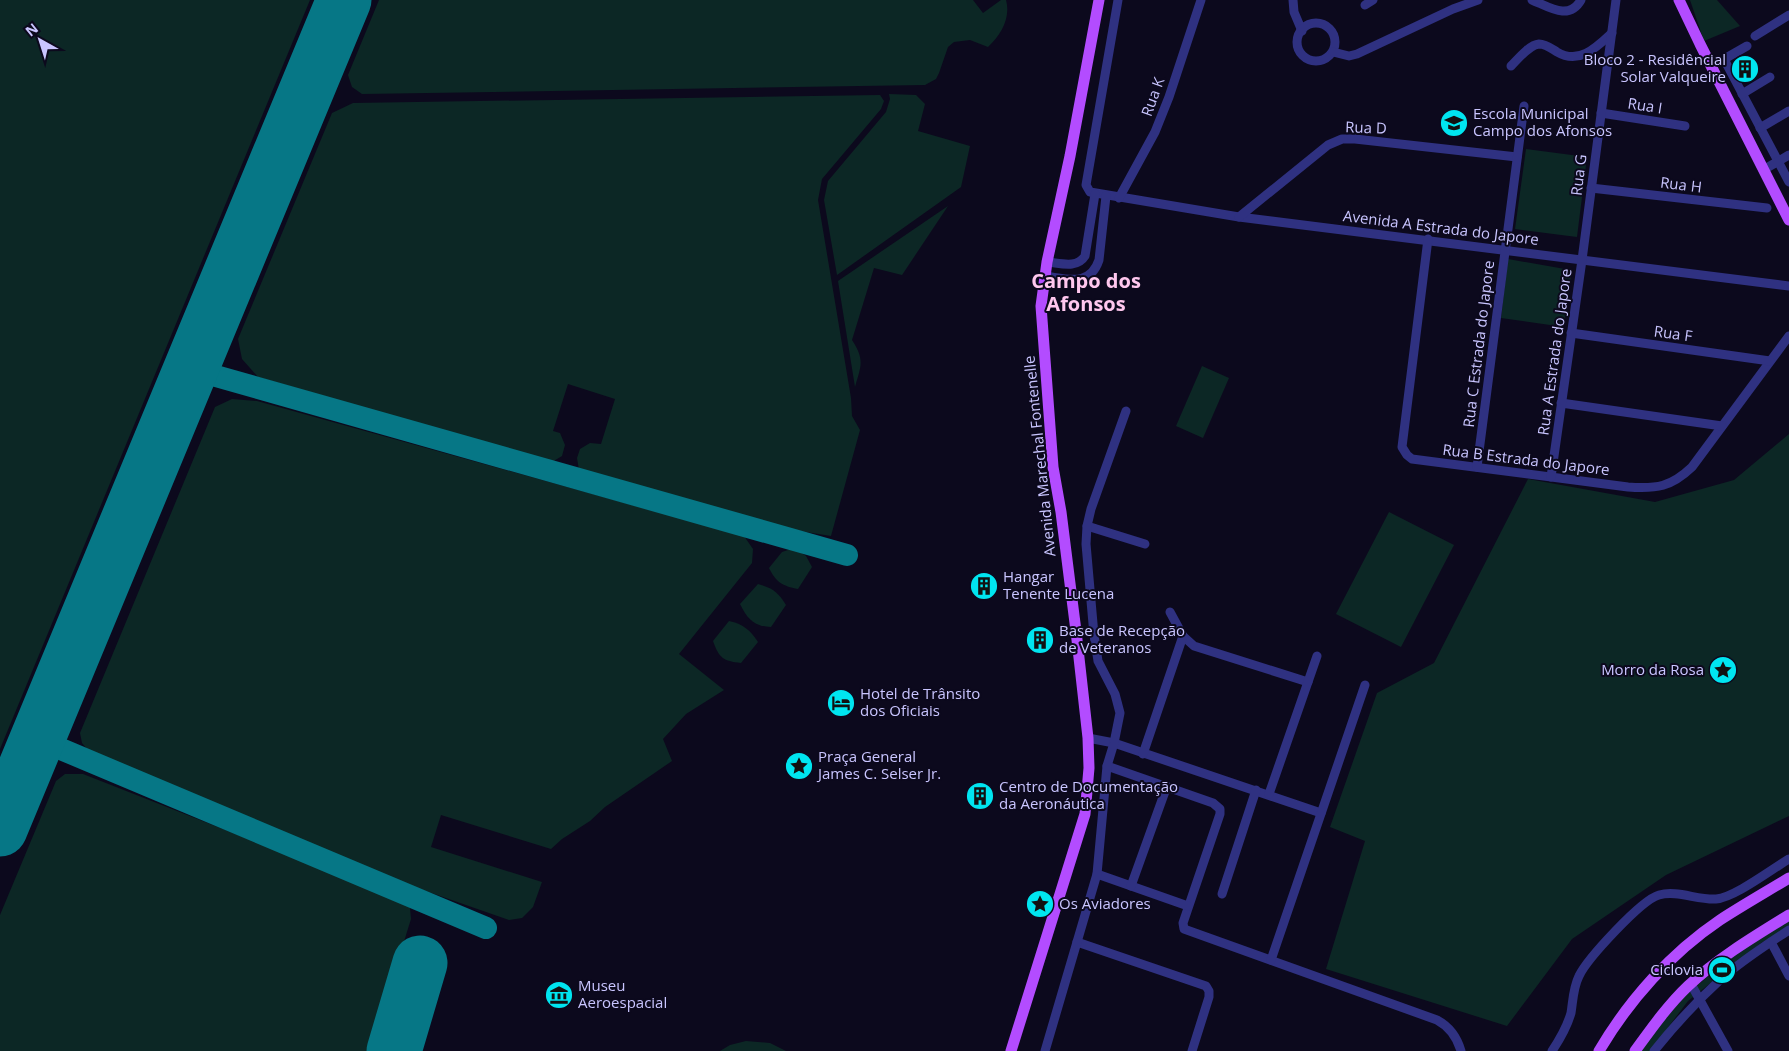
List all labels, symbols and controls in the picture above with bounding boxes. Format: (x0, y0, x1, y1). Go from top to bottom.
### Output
north arrow (15, 15, 65, 65)
text: N (21, 19, 42, 40)
place label: Bloco 2 - Residêncial Solar Valqueire (1584, 49, 1726, 86)
building icon: Bloco 2 - Residêncial Solar Valqueire (1730, 54, 1760, 84)
street label: Rua K (1136, 74, 1169, 119)
street label: Rua I (1626, 92, 1664, 118)
place label: Escola Municipal Campo dos Afonsos (1473, 103, 1612, 140)
school or university icon: Escola Municipal Campo dos Afonsos (1439, 108, 1469, 138)
street label: Rua D (1345, 116, 1387, 138)
street label: Rua G (1566, 153, 1590, 197)
street label: Rua H (1659, 172, 1703, 196)
street label: Avenida A Estrada do Japore (1342, 205, 1540, 249)
street label: Rua C Estrada do Japore (1458, 259, 1498, 428)
district label: Campo dos Afonsos (1031, 267, 1141, 317)
street label: Rua A Estrada do Japore (1532, 267, 1576, 436)
street label: Rua F (1653, 320, 1694, 346)
street label: Avenida Marechal Fontenelle (1019, 355, 1060, 558)
street label: Rua B Estrada do Japore (1441, 439, 1611, 479)
place label: Hangar Tenente Lucena (1003, 566, 1114, 603)
building icon: Hangar Tenente Lucena (969, 571, 999, 601)
place label: Base de Recepção de Veteranos (1059, 620, 1185, 657)
building icon: Base de Recepção de Veteranos (1025, 625, 1055, 655)
place icon: Morro da Rosa (1708, 655, 1738, 685)
place label: Morro da Rosa (1601, 659, 1704, 679)
place label: Hotel de Trânsito dos Oficiais (860, 683, 980, 720)
hotel icon: Hotel de Trânsito dos Oficiais (826, 688, 856, 718)
place label: Praça General James C. Selser Jr. (816, 746, 941, 783)
place icon: Praça General James C. Selser Jr. (784, 751, 814, 781)
place label: Centro de Documentação da Aeronáutica (999, 776, 1178, 813)
building icon: Centro de Documentação da Aeronáutica (965, 781, 995, 811)
place icon: Os Aviadores (1025, 889, 1055, 919)
place label: Os Aviadores (1059, 893, 1151, 913)
sports icon: Ciclovia (1707, 955, 1737, 985)
place label: Ciclovia (1650, 959, 1703, 979)
place label: Museu Aeroespacial (578, 975, 667, 1012)
museum icon: Museu Aeroespacial (544, 980, 574, 1010)

